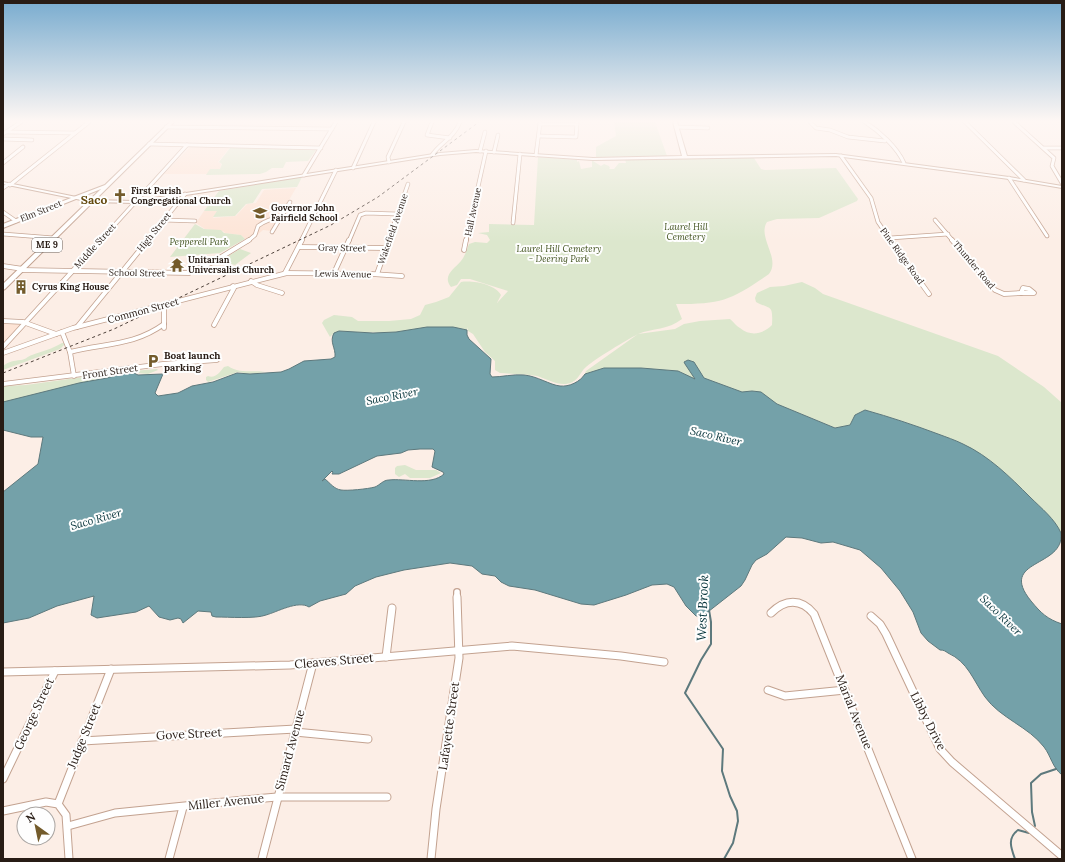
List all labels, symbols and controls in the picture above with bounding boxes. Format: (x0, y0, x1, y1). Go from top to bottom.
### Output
place label: First Parish Congregational Church (131, 185, 231, 206)
street label: Hall Avenue (462, 186, 483, 237)
church icon: First Parish Congregational Church (112, 188, 128, 204)
district label: Saco (81, 192, 107, 207)
street label: Wakefield Avenue (375, 192, 410, 266)
street label: Elm Street (18, 197, 64, 224)
place label: Governor John Fairfield School (271, 202, 338, 223)
school or university icon: Governor John Fairfield School (252, 205, 268, 221)
street label: High Street (134, 209, 173, 254)
street label: Middle Street (72, 221, 118, 270)
park label: Laurel Hill Cemetery (664, 221, 708, 242)
street label: Pine Ridge Road (878, 225, 927, 287)
park label: Pepperell Park (170, 236, 229, 247)
road number: ME 9 (32, 238, 62, 252)
street label: Thunder Road (951, 238, 998, 291)
street label: Gray Street (318, 242, 367, 253)
park label: Laurel Hill Cemetery - Deering Park (517, 243, 602, 264)
place label: Unitarian Universalist Church (188, 254, 275, 275)
temple icon: Unitarian Universalist Church (169, 257, 185, 273)
street label: School Street (109, 267, 166, 278)
street label: Lewis Avenue (314, 268, 372, 279)
building icon: Cyrus King House (13, 279, 29, 295)
place label: Cyrus King House (32, 281, 109, 292)
street label: Common Street (106, 295, 180, 326)
place label: Boat launch parking (164, 349, 221, 374)
parking icon: Boat launch parking (145, 353, 161, 369)
street label: Front Street (81, 361, 139, 382)
water label: Saco River (365, 384, 420, 408)
water label: Saco River (689, 423, 744, 449)
water label: Saco River (69, 505, 124, 533)
water label: West Brook (693, 574, 712, 641)
water label: Saco River (977, 592, 1025, 639)
street label: Cleaves Street (294, 650, 375, 671)
street label: Marial Avenue (833, 672, 876, 752)
street label: George Street (10, 675, 57, 752)
street label: Lafayette Street (435, 680, 462, 771)
street label: Libby Drive (907, 689, 950, 753)
street label: Judge Street (63, 701, 104, 772)
street label: Simard Avenue (272, 707, 308, 792)
street label: Gove Street (156, 724, 223, 743)
street label: Miller Avenue (187, 790, 265, 813)
north arrow (16, 806, 56, 846)
text: N (23, 809, 38, 826)

